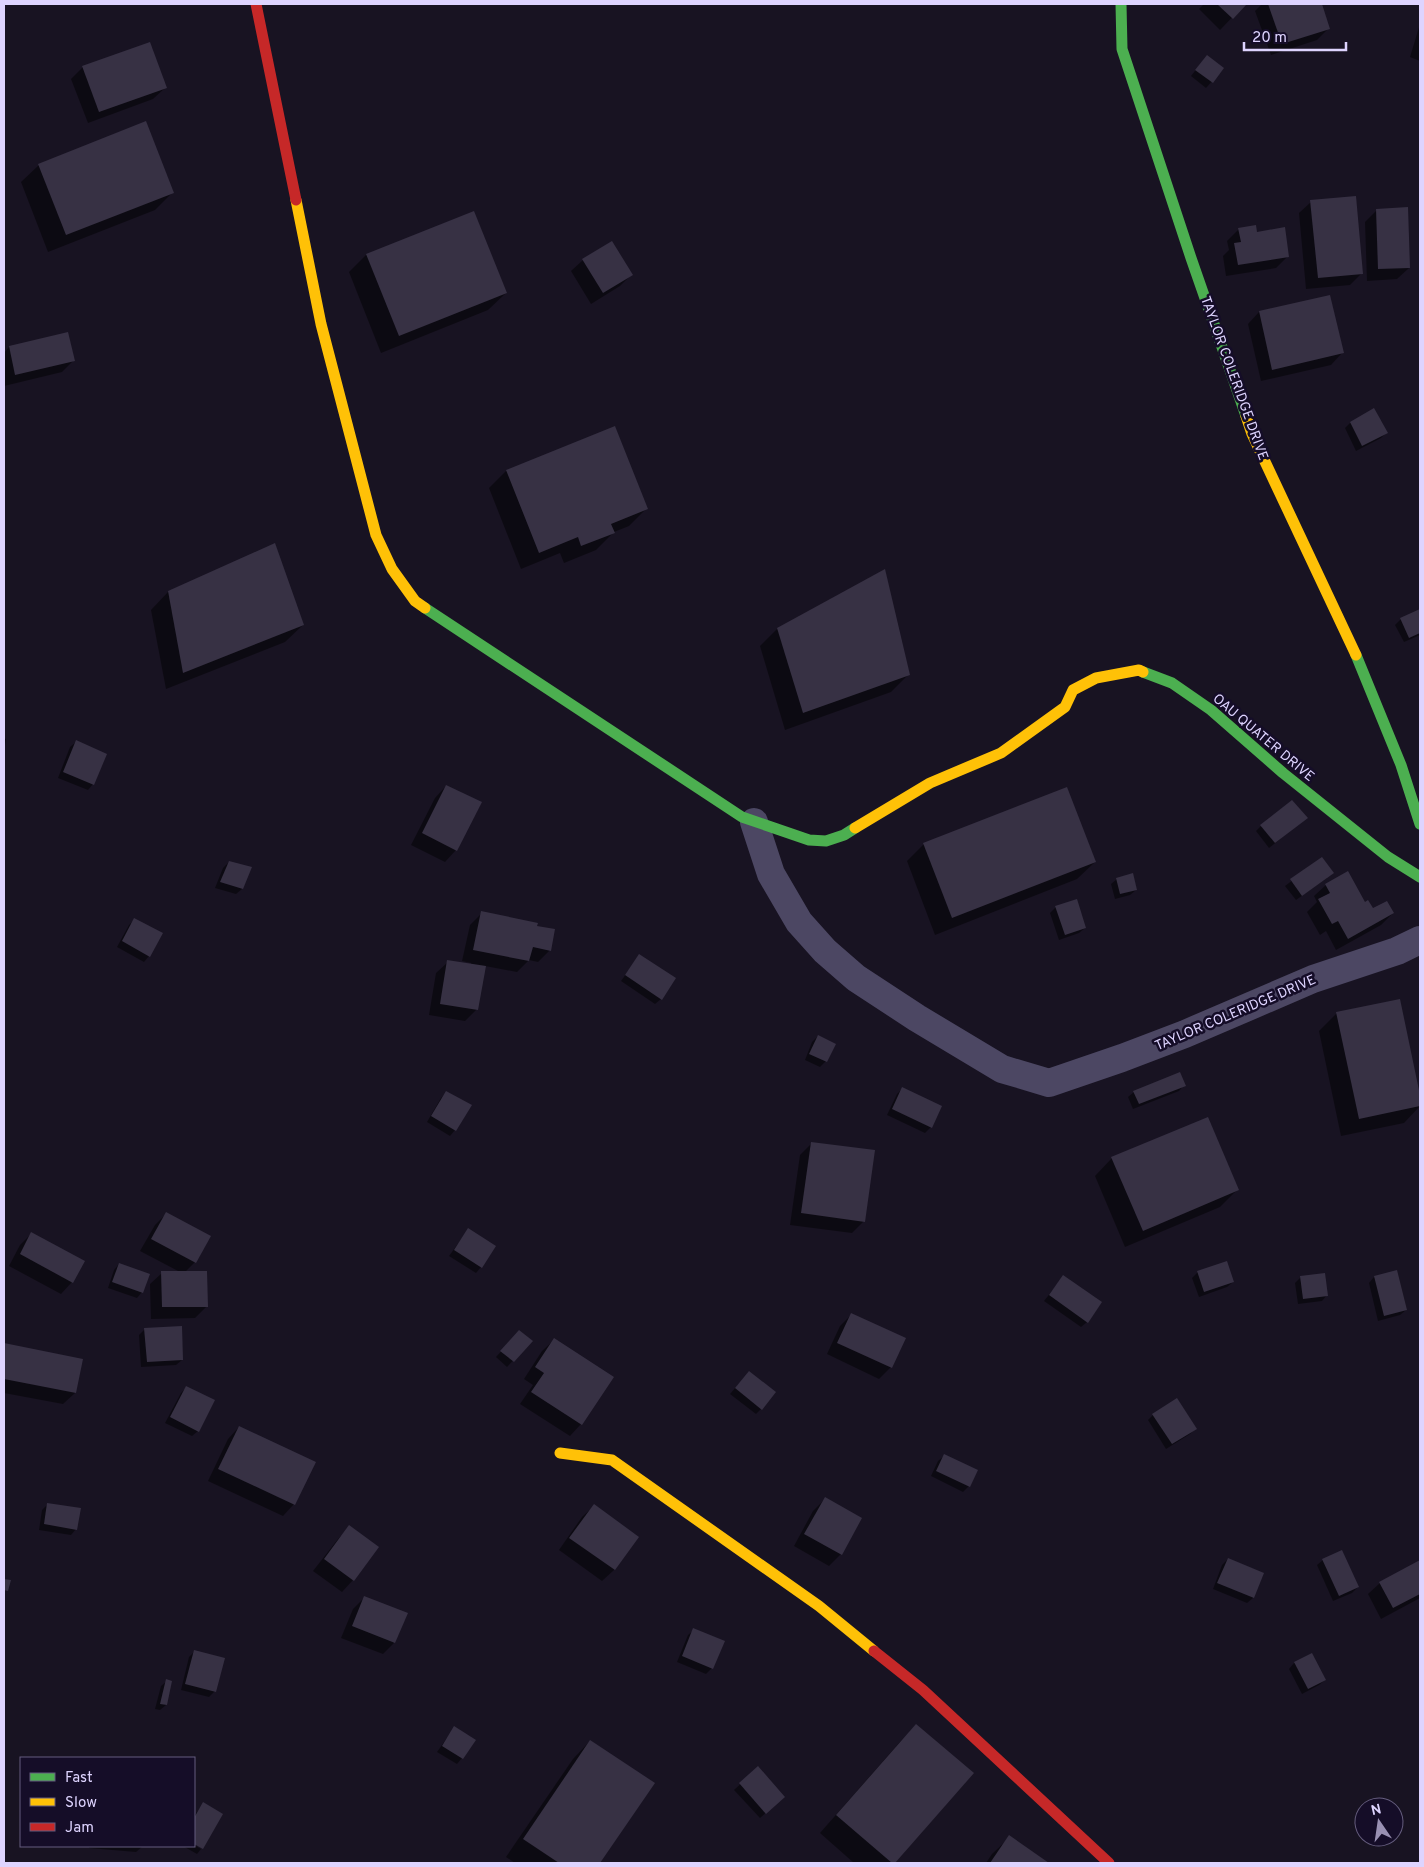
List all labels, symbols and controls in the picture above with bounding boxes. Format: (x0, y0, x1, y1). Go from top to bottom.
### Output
scale bar (1244, 20, 1346, 52)
text: 20 m (1252, 29, 1287, 48)
street label: TAYLOR COLERIDGE DRIVE (1196, 294, 1271, 463)
street label: OAU QUATER DRIVE (1209, 691, 1317, 786)
street label: TAYLOR COLERIDGE DRIVE (1153, 972, 1319, 1055)
legend (20, 1757, 195, 1847)
text: Fast (65, 1769, 93, 1788)
text: Slow (65, 1794, 97, 1813)
north arrow (1354, 1797, 1404, 1847)
text: N (1370, 1801, 1383, 1820)
text: Jam (65, 1819, 94, 1838)

